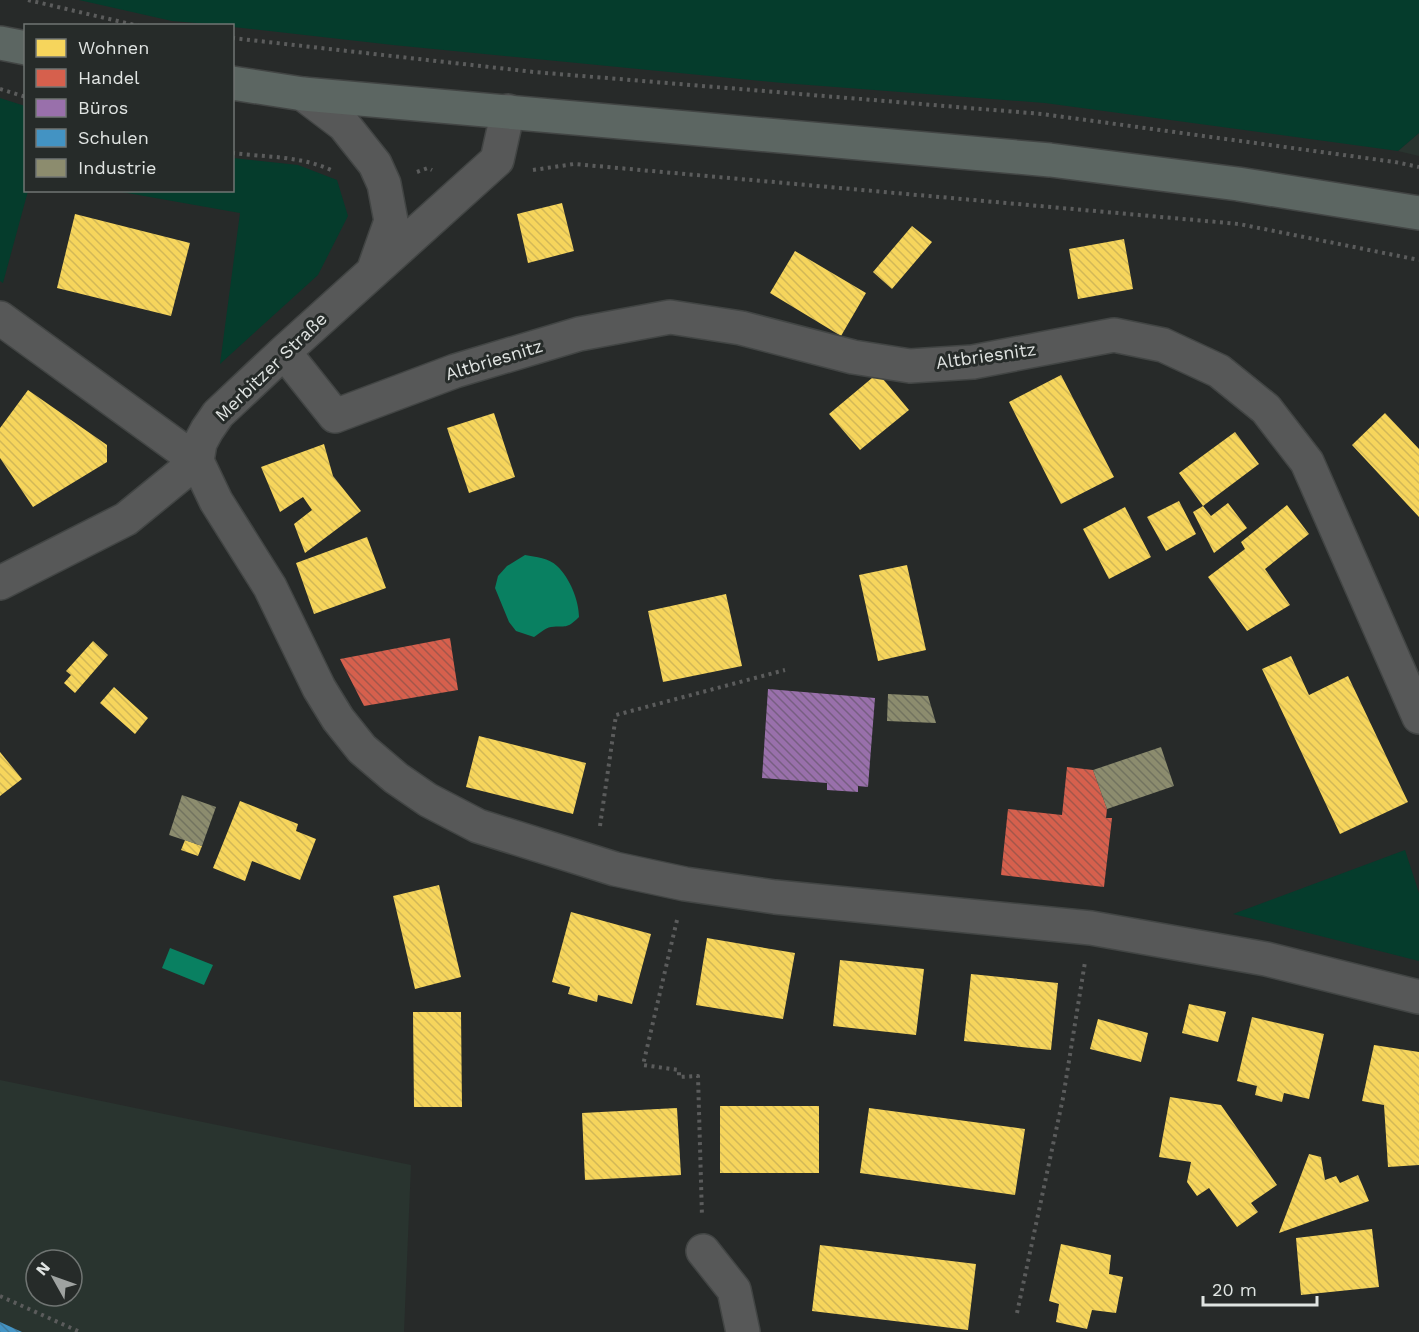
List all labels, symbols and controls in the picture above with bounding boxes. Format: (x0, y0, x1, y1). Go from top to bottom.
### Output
legend (24, 24, 234, 192)
text: Wohnen (78, 37, 149, 58)
text: Handel (78, 67, 140, 88)
text: Büros (78, 97, 128, 118)
text: Schulen (78, 127, 149, 148)
text: Industrie (78, 157, 156, 178)
street label: Merbitzer Straße (210, 308, 331, 425)
street label: Altbriesnitz (443, 335, 545, 384)
street label: Altbriesnitz (934, 338, 1037, 373)
north arrow (24, 1248, 84, 1308)
text: N (32, 1258, 54, 1279)
scale bar (1203, 1269, 1317, 1307)
text: 20 m (1212, 1279, 1257, 1300)

